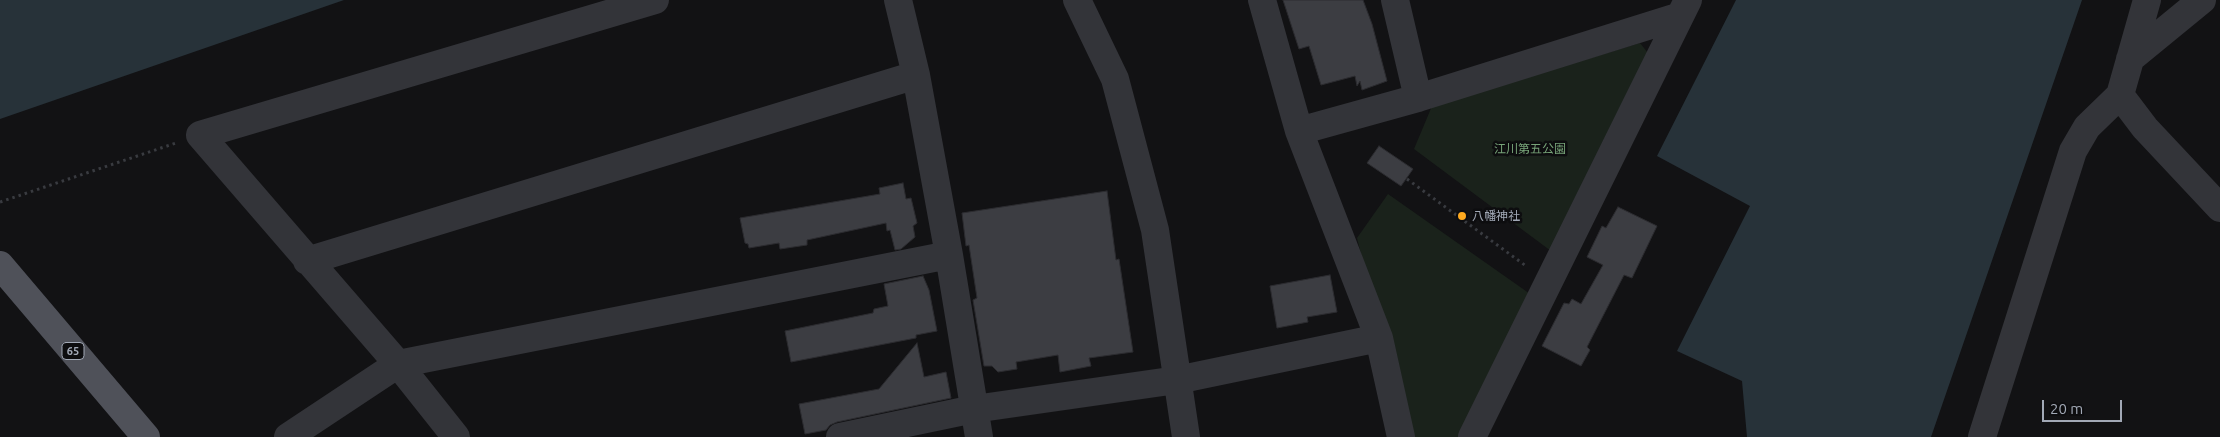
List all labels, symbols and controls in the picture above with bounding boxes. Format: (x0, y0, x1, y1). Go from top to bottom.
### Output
park label: 江川第五公園 (1494, 142, 1566, 156)
place label: 八幡神社 (1472, 209, 1520, 223)
marker: 八幡神社 (1456, 210, 1468, 222)
road number: 65 (62, 342, 84, 360)
scale bar (2045, 390, 2125, 422)
text: 20 m (2050, 400, 2083, 417)

